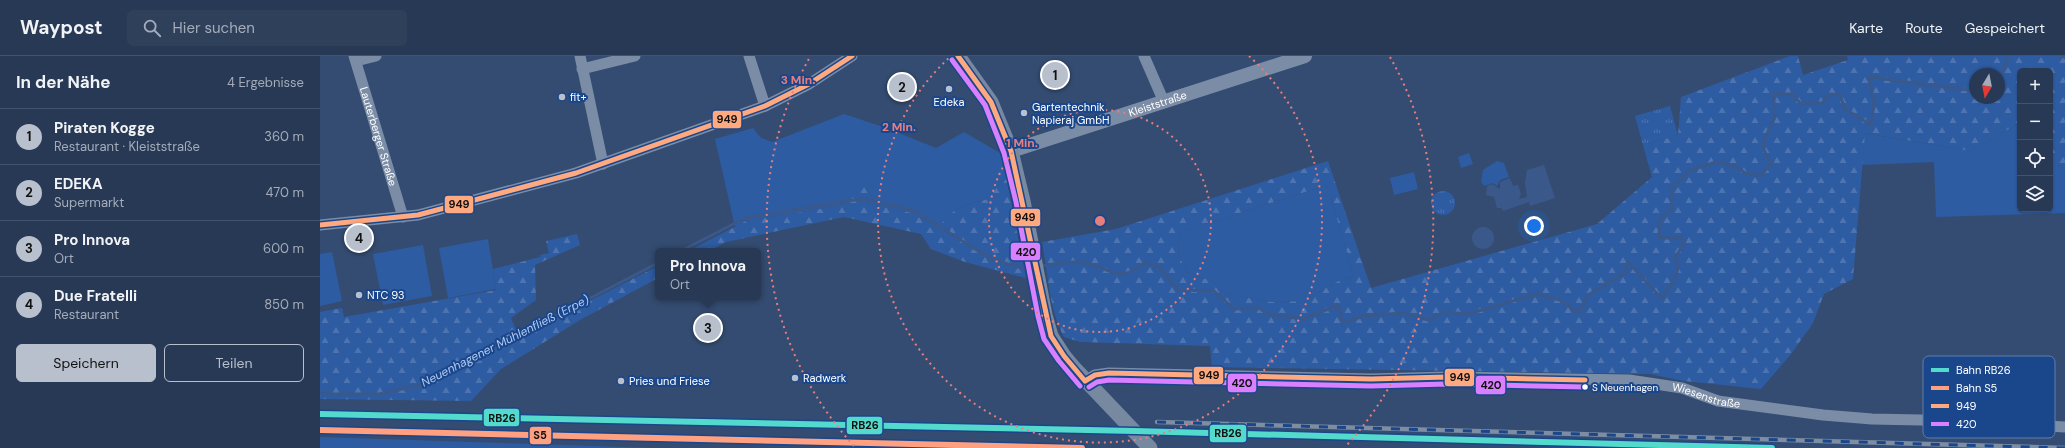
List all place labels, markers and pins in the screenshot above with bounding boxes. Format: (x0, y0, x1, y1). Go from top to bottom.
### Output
pin: 1 (1042, 60, 1068, 90)
pin: 2 (889, 72, 915, 102)
marker: Edeka (944, 84, 954, 94)
place label: fit+ (570, 90, 587, 104)
marker: fit+ (557, 92, 567, 102)
place label: Edeka (934, 95, 964, 109)
place label: Gartentechnik Napieraj GmbH (1032, 100, 1110, 127)
marker: Gartentechnik Napieraj GmbH (1019, 108, 1029, 118)
centre of rings (1093, 214, 1107, 228)
pin: 4 (346, 223, 372, 253)
place label: NTC 93 (367, 288, 404, 302)
marker: NTC 93 (354, 290, 364, 300)
pin: 3 (695, 313, 721, 343)
place label: Radwerk (803, 371, 847, 385)
marker: Radwerk (790, 373, 800, 383)
place label: Pries und Friese (629, 374, 710, 388)
marker: Pries und Friese (616, 376, 626, 386)
place label: S Neuenhagen (1592, 381, 1658, 394)
marker: S Neuenhagen (1580, 382, 1590, 392)

